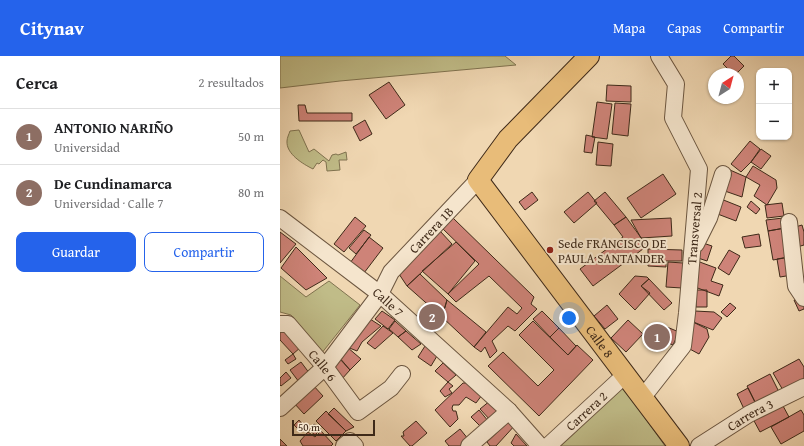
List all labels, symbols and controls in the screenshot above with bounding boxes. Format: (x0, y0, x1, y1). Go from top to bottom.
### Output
text: Citynav (20, 14, 84, 42)
text: Mapa (613, 18, 645, 38)
text: Capas (667, 18, 701, 38)
text: Compartir (723, 18, 784, 38)
north arrow (708, 68, 744, 104)
map controls (756, 68, 792, 140)
button: + (756, 68, 792, 104)
text: Cerca (16, 70, 58, 95)
text: 2 resultados (198, 73, 264, 92)
button: − (756, 104, 792, 140)
text: ANTONIO NARIÑO (54, 117, 173, 138)
text: 1 (26, 127, 32, 146)
text: 50 m (238, 127, 264, 146)
text: Universidad (54, 138, 120, 157)
text: De Cundinamarca (54, 173, 172, 194)
text: 2 (26, 183, 32, 202)
text: 80 m (238, 183, 264, 202)
street label: Transversal 2 (682, 191, 707, 266)
text: Universidad · Calle 7 (54, 194, 164, 213)
street label: Carrera 1B (405, 203, 458, 258)
button: Guardar (16, 232, 136, 272)
button: Compartir (144, 232, 264, 272)
place label: Sede FRANCISCO DE PAULA SANTANDER (558, 234, 667, 268)
marker: Sede FRANCISCO DE PAULA SANTANDER (545, 245, 555, 255)
street label: Calle 7 (369, 283, 408, 321)
pin: 2 (419, 302, 445, 332)
your location (559, 308, 579, 328)
street label: Calle 8 (581, 322, 618, 362)
pin: 1 (644, 322, 670, 352)
street label: Calle 6 (304, 345, 341, 385)
street label: Carrera 2 (562, 387, 612, 435)
street label: Carrera 3 (723, 395, 777, 436)
scale bar (292, 418, 375, 437)
text: 50 m (298, 419, 320, 435)

